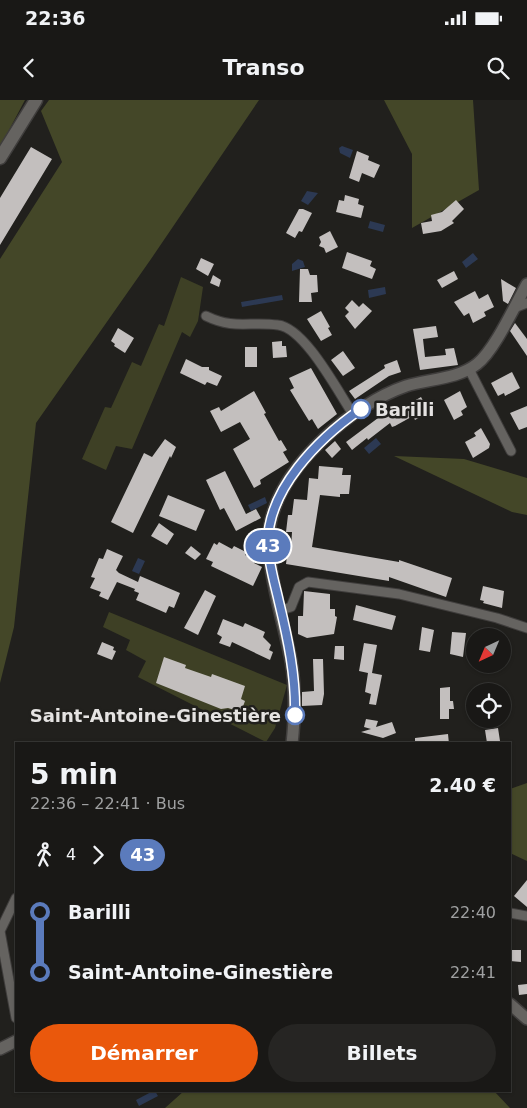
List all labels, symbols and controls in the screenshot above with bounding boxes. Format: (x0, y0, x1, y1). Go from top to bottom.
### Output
text: 22:36 (25, 7, 85, 29)
icon: back (15, 54, 43, 82)
icon: search (484, 54, 512, 82)
text: Transo (222, 55, 305, 80)
marker: Barilli (351, 399, 371, 419)
place label: Barilli (375, 399, 434, 420)
line badge: 43 (246, 530, 290, 562)
text: 43 (255, 535, 281, 556)
north arrow (466, 628, 511, 672)
map controls (466, 628, 511, 728)
button: locate (466, 683, 511, 728)
place label: Saint-Antoine-Ginestière (30, 705, 281, 726)
marker: Saint-Antoine-Ginestière (285, 705, 305, 725)
text: 5 min (30, 758, 118, 791)
text: 2.40 € (429, 774, 496, 796)
text: 22:36 – 22:41 · Bus (30, 794, 185, 813)
icon: walk (30, 841, 58, 869)
icon: forward (84, 841, 112, 869)
text: 43 (130, 844, 155, 865)
text: 4 (66, 845, 76, 864)
text: Barilli (68, 901, 131, 923)
text: 22:40 (450, 903, 496, 922)
text: Saint-Antoine-Ginestière (68, 961, 333, 983)
text: 22:41 (450, 963, 496, 982)
button: Démarrer (30, 1024, 258, 1082)
button: Billets (268, 1024, 496, 1082)

